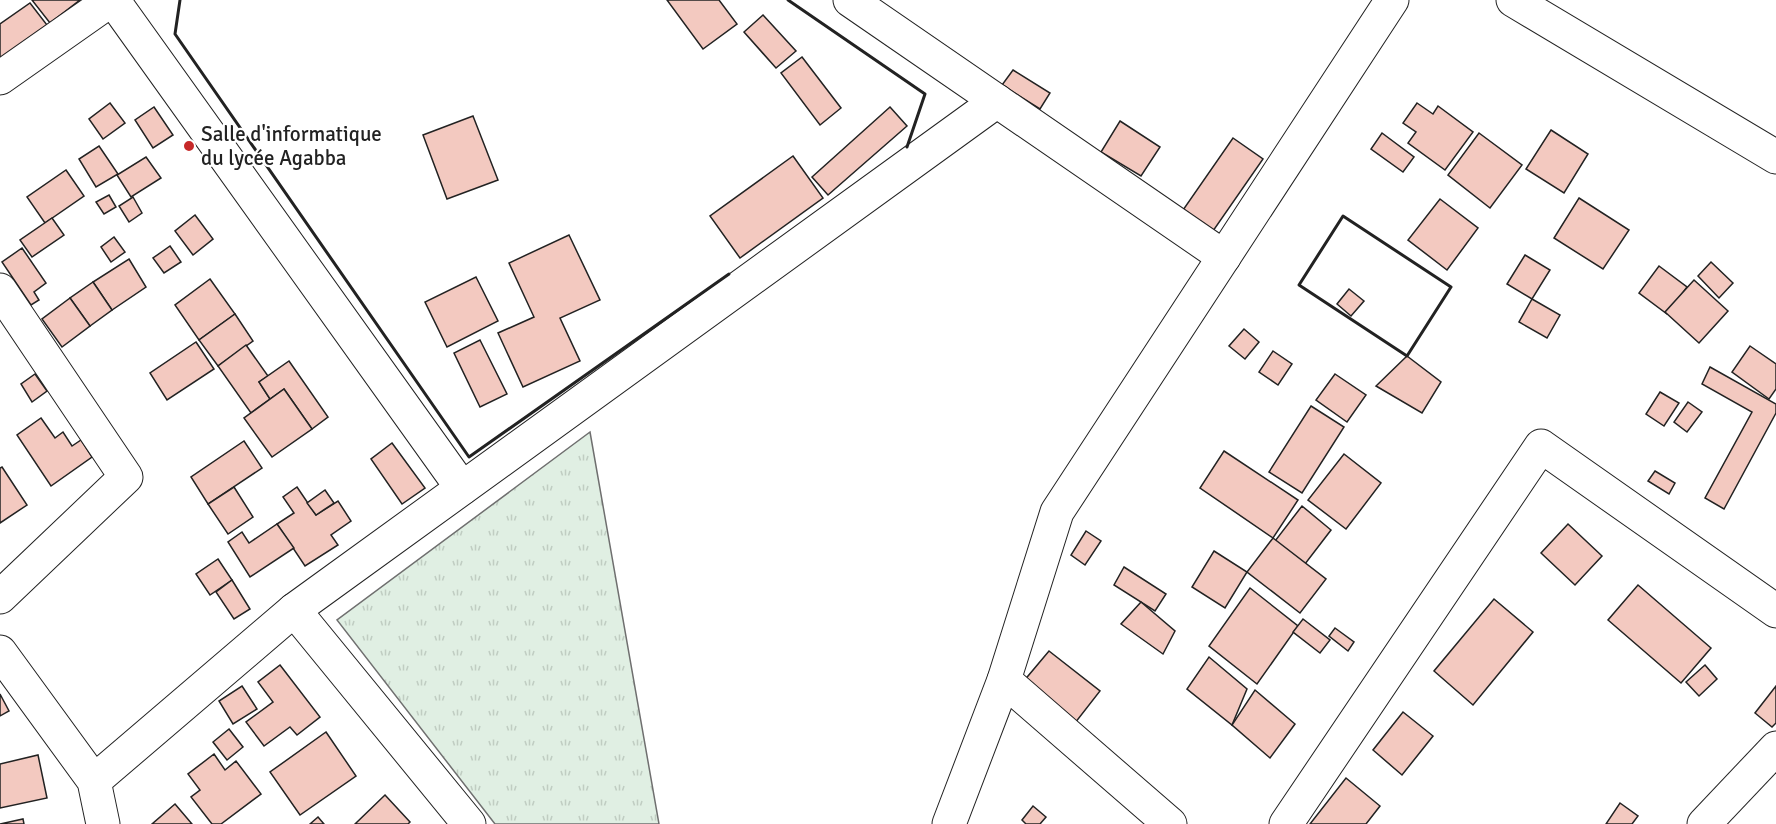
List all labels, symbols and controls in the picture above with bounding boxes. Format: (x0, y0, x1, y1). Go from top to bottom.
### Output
place label: Salle d'informatique du lycée Agabba (201, 121, 382, 171)
marker: Salle d'informatique du lycée Agabba (182, 139, 196, 153)

